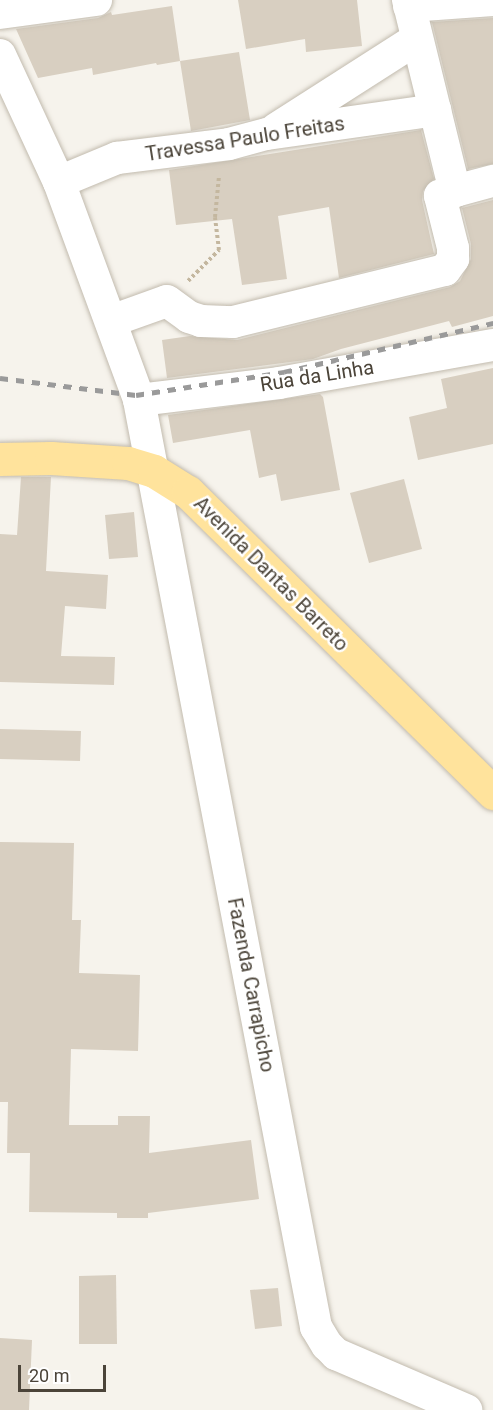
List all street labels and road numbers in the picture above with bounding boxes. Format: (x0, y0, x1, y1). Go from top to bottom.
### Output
street label: Travessa Paulo Freitas (144, 111, 346, 167)
street label: Rua da Linha (258, 355, 376, 397)
street label: Avenida Dantas Barreto (189, 492, 353, 656)
street label: Fazenda Carrapicho (222, 896, 280, 1074)

